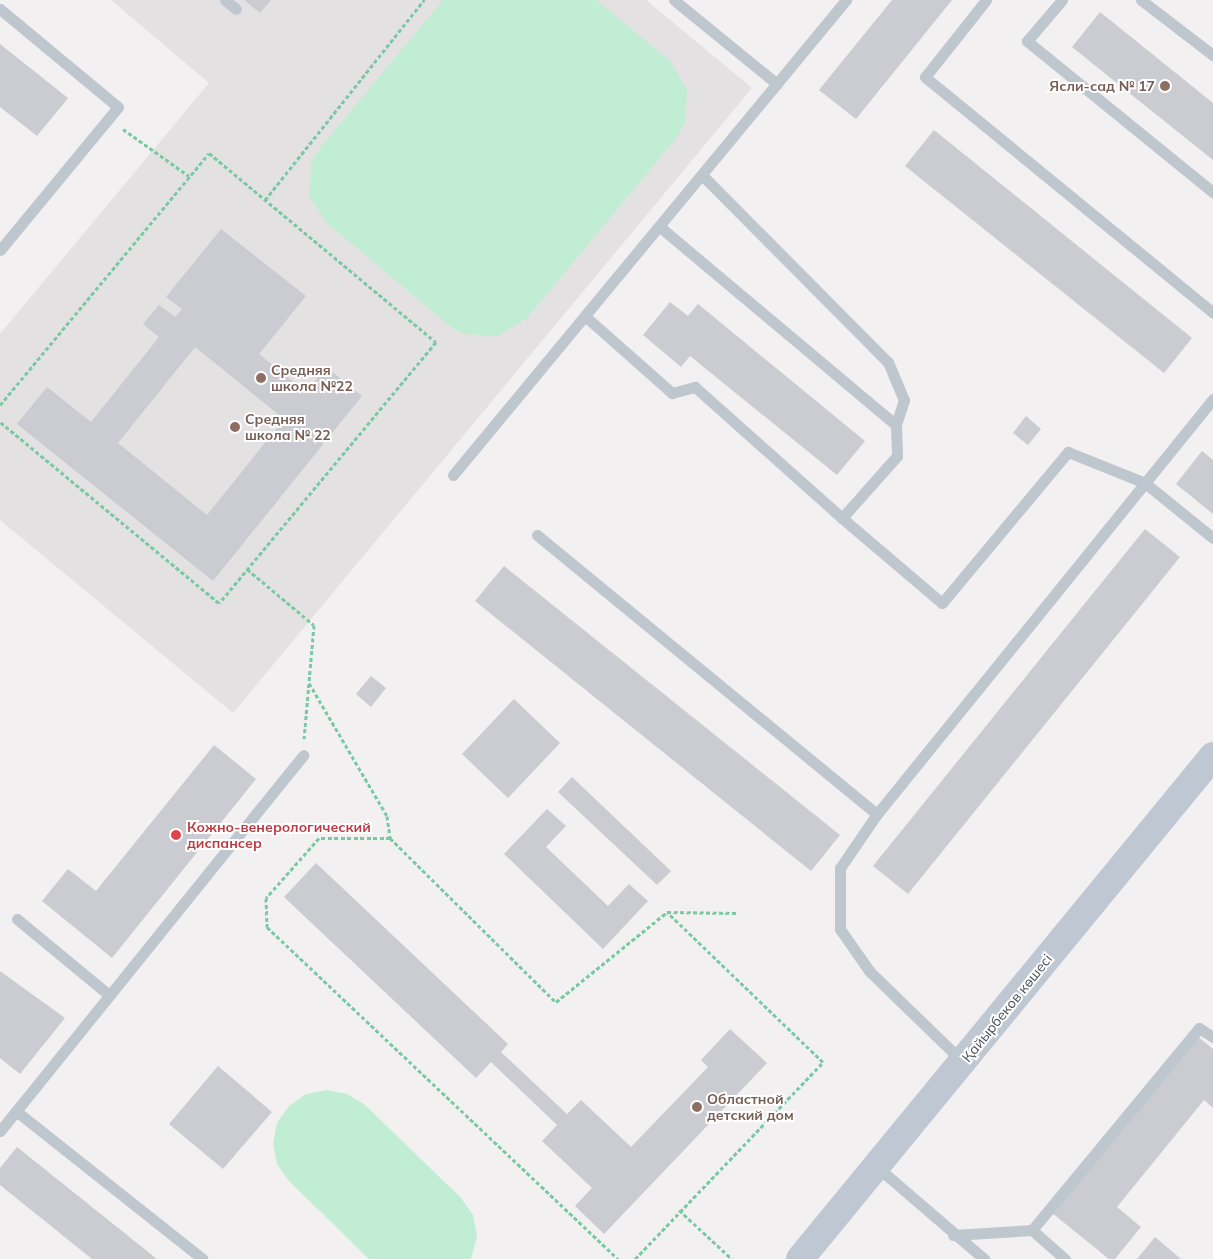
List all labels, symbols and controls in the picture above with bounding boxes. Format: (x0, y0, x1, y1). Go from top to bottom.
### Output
place label: Ясли-сад № 17 (1049, 78, 1155, 94)
marker: Ясли-сад № 17 (1159, 80, 1171, 92)
place label: Средняя школа №22 (271, 362, 353, 394)
marker: Средняя школа №22 (255, 372, 267, 384)
place label: Средняя школа № 22 (245, 411, 331, 444)
marker: Средняя школа № 22 (229, 421, 241, 433)
place label: Кожно-венерологический диспансер (187, 819, 371, 852)
marker: Кожно-венерологический диспансер (169, 828, 183, 842)
street label: Қайырбеков көшесі (958, 951, 1056, 1065)
place label: Областной детский дом (707, 1091, 794, 1124)
marker: Областной детский дом (691, 1101, 703, 1113)

